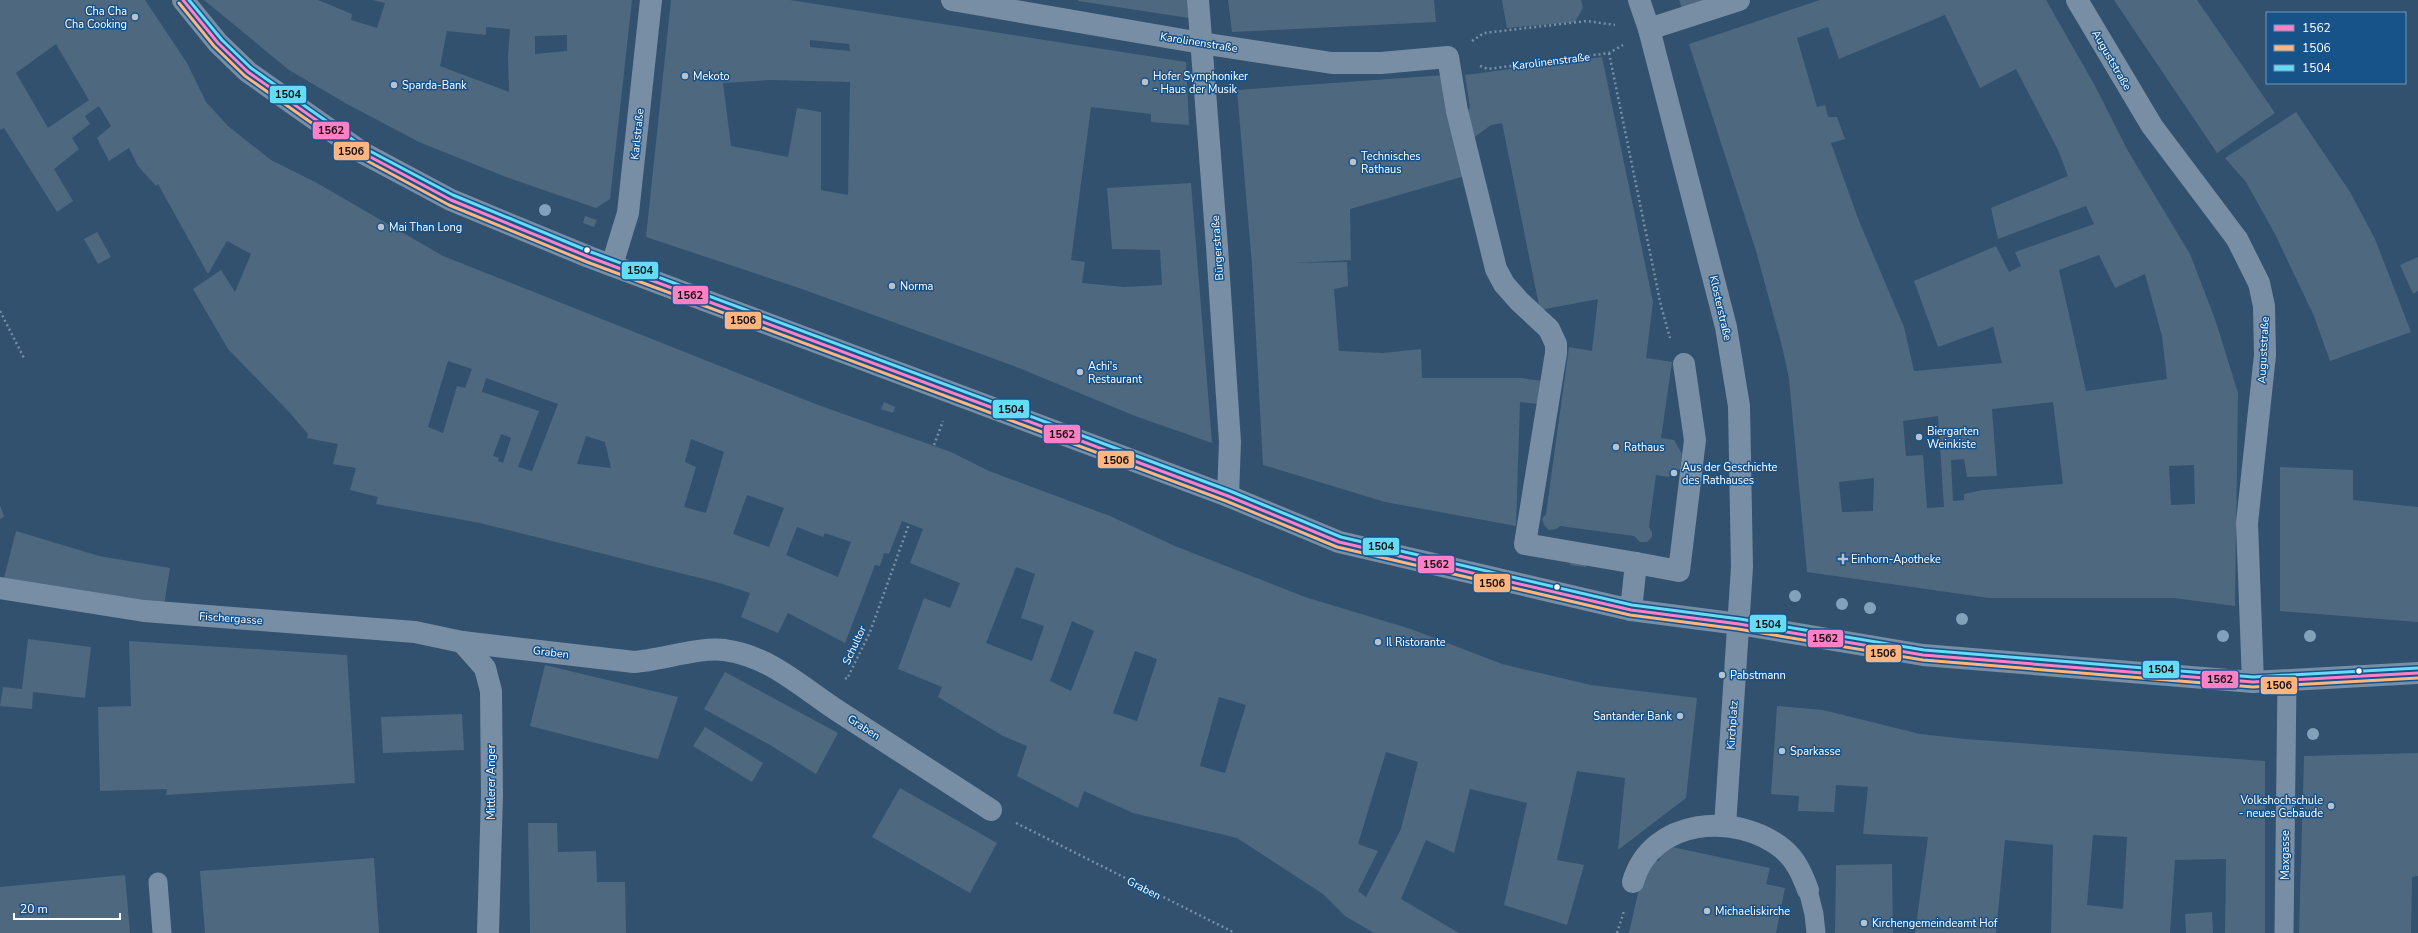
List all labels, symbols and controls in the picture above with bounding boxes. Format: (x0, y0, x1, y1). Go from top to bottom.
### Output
place label: Cha Cha Cha Cooking (65, 4, 127, 32)
marker: Cha Cha Cha Cooking (130, 12, 140, 22)
legend (2266, 12, 2406, 84)
text: 1562 (2302, 20, 2331, 36)
street label: Auguststraße (2088, 27, 2135, 93)
street label: Karolinenstraße (1159, 29, 1239, 56)
text: 1506 (2302, 40, 2331, 56)
street label: Karolinenstraße (1511, 49, 1591, 74)
text: 1504 (2302, 60, 2331, 76)
place label: Mekoto (693, 69, 730, 84)
place label: Hofer Symphoniker - Haus der Musik (1153, 69, 1248, 97)
marker: Mekoto (680, 71, 690, 81)
marker: Hofer Symphoniker - Haus der Musik (1140, 77, 1150, 87)
place label: Sparda-Bank (402, 78, 467, 93)
marker: Sparda-Bank (389, 80, 399, 90)
line badge: 1504 (269, 85, 307, 104)
text: 1504 (275, 87, 302, 102)
street label: Karlstraße (627, 108, 648, 160)
line badge: 1562 (312, 121, 350, 140)
text: 1562 (318, 123, 345, 138)
line badge: 1506 (333, 141, 370, 161)
text: 1506 (338, 144, 365, 159)
place label: Technisches Rathaus (1361, 149, 1421, 177)
marker: Technisches Rathaus (1348, 157, 1358, 167)
street label: Bürgerstraße (1208, 215, 1227, 281)
place label: Mai Than Long (389, 220, 462, 235)
marker: Mai Than Long (376, 222, 386, 232)
unlabelled marker (582, 245, 592, 255)
line badge: 1504 (621, 261, 659, 280)
text: 1504 (627, 263, 654, 278)
street label: Klosterstraße (1706, 274, 1735, 342)
place label: Norma (900, 279, 934, 294)
marker: Norma (887, 281, 897, 291)
line badge: 1562 (672, 285, 709, 305)
text: 1562 (677, 288, 704, 303)
line badge: 1506 (724, 311, 762, 330)
text: 1506 (730, 313, 757, 328)
street label: Auguststraße (2254, 316, 2273, 384)
place label: Achi's Restaurant (1088, 359, 1142, 387)
marker: Achi's Restaurant (1075, 367, 1085, 377)
line badge: 1504 (992, 399, 1030, 419)
text: 1504 (998, 402, 1025, 417)
line badge: 1562 (1043, 424, 1081, 444)
place label: Biergarten Weinkiste (1927, 424, 1979, 452)
text: 1562 (1049, 427, 1076, 442)
marker: Biergarten Weinkiste (1914, 432, 1924, 442)
place label: Rathaus (1624, 440, 1665, 455)
marker: Rathaus (1611, 442, 1621, 452)
line badge: 1506 (1097, 450, 1135, 469)
text: 1506 (1103, 453, 1130, 468)
place label: Aus der Geschichte des Rathauses (1682, 460, 1777, 488)
marker: Aus der Geschichte des Rathauses (1669, 468, 1679, 478)
line badge: 1504 (1362, 537, 1400, 556)
text: 1504 (1368, 539, 1395, 554)
place label: Einhorn-Apotheke (1851, 552, 1941, 567)
marker: Einhorn-Apotheke (1838, 554, 1848, 564)
line badge: 1562 (1417, 555, 1455, 574)
text: 1562 (1423, 557, 1450, 572)
line badge: 1506 (1473, 573, 1511, 593)
text: 1506 (1479, 576, 1506, 591)
unlabelled marker (1552, 582, 1562, 592)
street label: Fischergasse (199, 609, 263, 628)
line badge: 1504 (1749, 614, 1787, 633)
text: 1504 (1755, 617, 1782, 632)
street label: Schultor (839, 623, 870, 667)
line badge: 1562 (1807, 629, 1844, 648)
text: 1562 (1812, 631, 1839, 646)
place label: Il Ristorante (1386, 635, 1446, 650)
marker: Il Ristorante (1373, 637, 1383, 647)
street label: Graben (532, 643, 570, 662)
line badge: 1506 (1865, 644, 1902, 663)
text: 1506 (1870, 646, 1897, 661)
line badge: 1504 (2142, 660, 2180, 679)
text: 1504 (2148, 662, 2175, 677)
unlabelled marker (2354, 666, 2364, 676)
place label: Pabstmann (1730, 668, 1786, 683)
marker: Pabstmann (1717, 670, 1727, 680)
line badge: 1562 (2201, 670, 2239, 689)
text: 1562 (2207, 672, 2234, 687)
line badge: 1506 (2260, 676, 2298, 695)
text: 1506 (2266, 678, 2293, 693)
street label: Kirchplatz (1723, 700, 1742, 750)
place label: Santander Bank (1593, 709, 1672, 724)
street label: Graben (844, 711, 883, 744)
marker: Santander Bank (1675, 711, 1685, 721)
street label: Mittlerer Anger (484, 744, 499, 820)
place label: Sparkasse (1790, 744, 1841, 759)
marker: Sparkasse (1777, 746, 1787, 756)
place label: Volkshochschule - neues Gebäude (2239, 793, 2323, 821)
marker: Volkshochschule - neues Gebäude (2326, 801, 2336, 811)
street label: Maxgasse (2278, 830, 2293, 880)
street label: Graben (1124, 874, 1163, 903)
scale bar (14, 895, 120, 921)
text: 20 m (20, 901, 48, 917)
place label: Michaeliskirche (1715, 904, 1790, 919)
marker: Michaeliskirche (1702, 906, 1712, 916)
place label: Kirchengemeindeamt Hof (1872, 916, 1998, 931)
marker: Kirchengemeindeamt Hof (1859, 918, 1869, 928)

